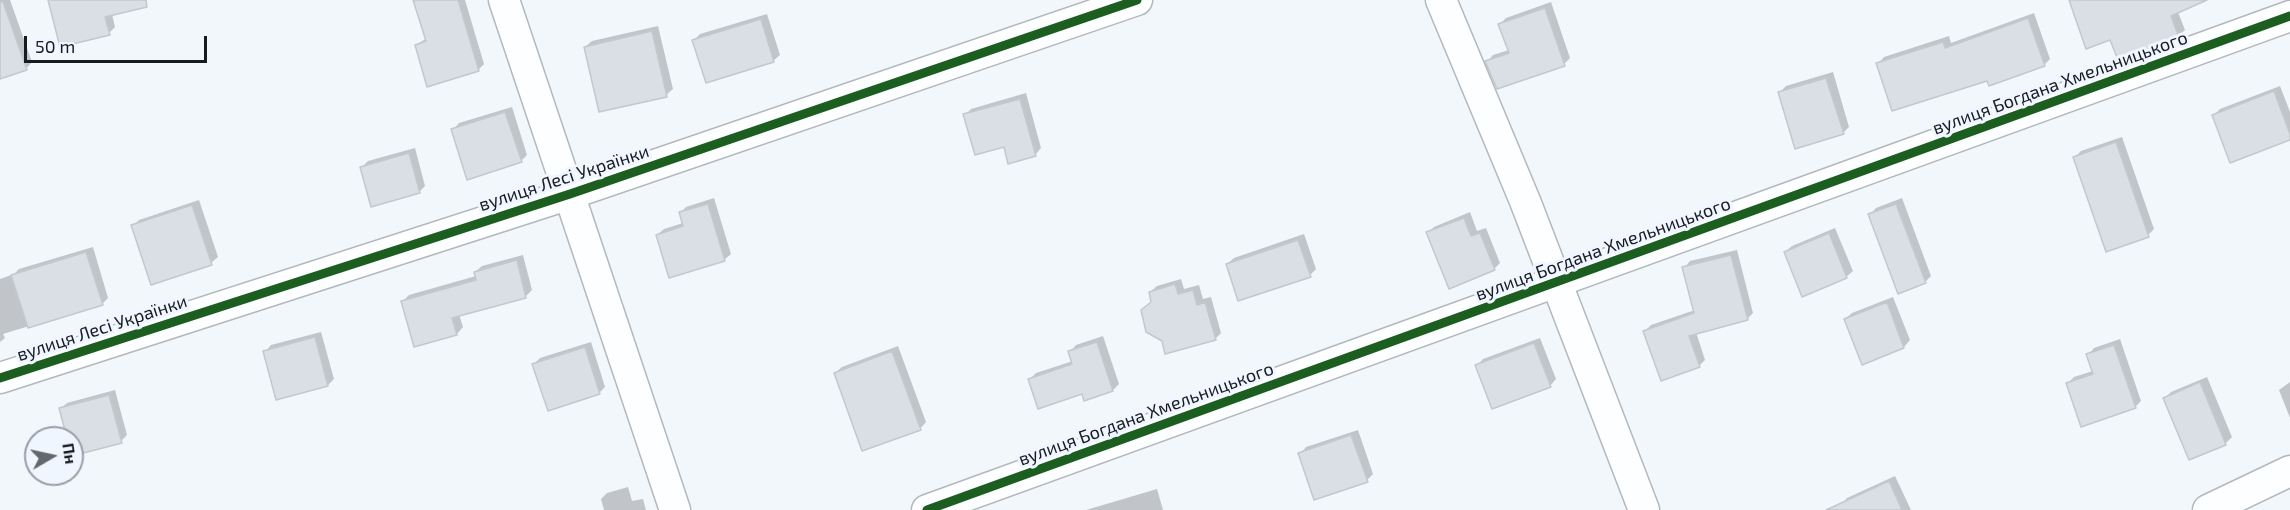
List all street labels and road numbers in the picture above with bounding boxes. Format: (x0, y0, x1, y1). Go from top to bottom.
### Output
street label: вулиця Богдана Хмельницького (1930, 27, 2190, 139)
street label: вулиця Лесі Українки (476, 140, 652, 216)
street label: вулиця Богдана Хмельницького (1473, 193, 1733, 305)
street label: вулиця Лесі Українки (14, 290, 190, 366)
street label: вулиця Богдана Хмельницького (1016, 358, 1276, 470)

